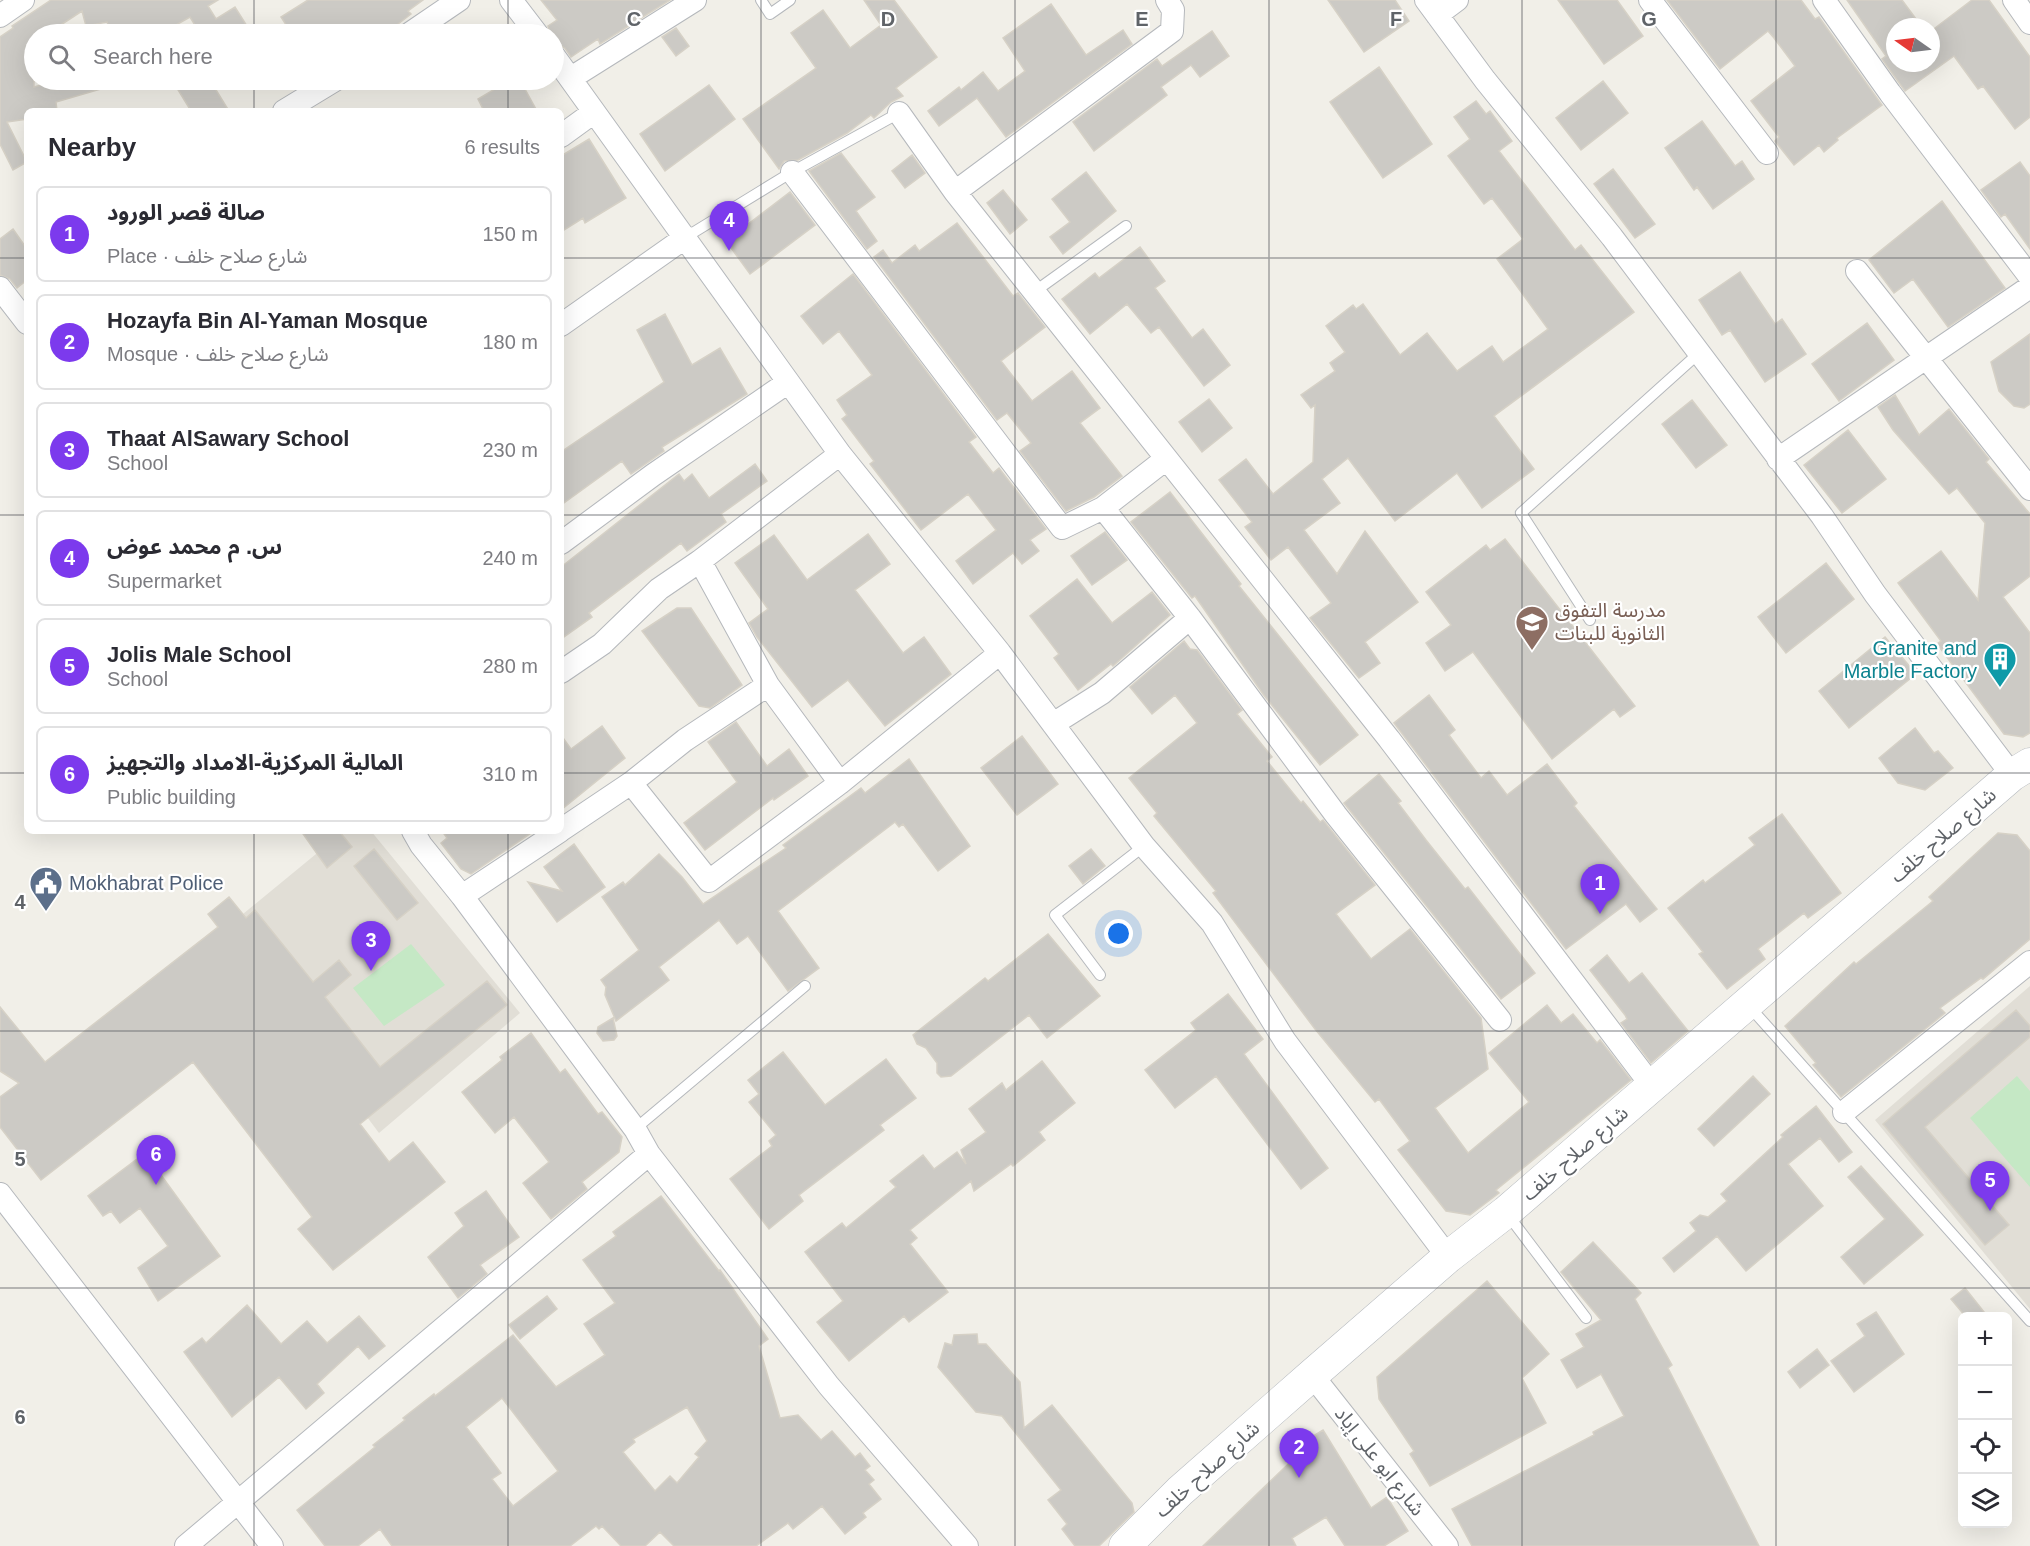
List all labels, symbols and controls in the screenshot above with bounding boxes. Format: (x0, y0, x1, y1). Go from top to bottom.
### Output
text: C (627, 8, 641, 30)
text: D (881, 8, 895, 30)
text: E (1135, 8, 1149, 30)
text: F (1390, 8, 1402, 30)
text: G (1641, 8, 1657, 30)
north arrow (1886, 18, 1940, 72)
search box (24, 24, 564, 90)
icon: search (45, 41, 78, 74)
text: Search here (93, 44, 213, 69)
text: Nearby (48, 132, 136, 162)
text: 6 results (464, 136, 540, 158)
text: صالة قصر الورود (107, 200, 265, 225)
pin: 4 (710, 202, 748, 251)
text: 1 (64, 223, 75, 245)
text: 150 m (482, 223, 538, 245)
text: Place · شارع صلاح خلف (107, 245, 307, 267)
text: Hozayfa Bin Al-Yaman Mosque (107, 308, 428, 333)
text: 2 (64, 331, 75, 353)
text: 180 m (482, 331, 538, 353)
text: Mosque · شارع صلاح خلف (107, 343, 329, 365)
text: Thaat AlSawary School (107, 426, 349, 451)
text: 3 (64, 439, 75, 461)
text: 230 m (482, 439, 538, 461)
text: School (107, 452, 168, 474)
text: س. م محمد عوض (107, 534, 282, 559)
text: 4 (64, 547, 75, 569)
text: 240 m (482, 547, 538, 569)
text: Supermarket (107, 570, 222, 592)
place label: مدرسة التفوق الثانوية للبنات (1555, 599, 1666, 645)
school or university icon: مدرسة التفوق الثانوية للبنات (1514, 604, 1550, 651)
place label: Granite and Marble Factory (1844, 637, 1977, 682)
building icon: Granite and Marble Factory (1982, 641, 2018, 688)
text: Jolis Male School (107, 642, 292, 667)
text: 5 (64, 655, 75, 677)
text: 280 m (482, 655, 538, 677)
text: School (107, 668, 168, 690)
text: المالية المركزية-الامداد والتجهيز (107, 750, 403, 775)
text: 6 (64, 763, 75, 785)
text: 310 m (482, 763, 538, 785)
street label: شارع صلاح خلف (1886, 783, 2003, 890)
text: Public building (107, 786, 236, 808)
pin: 1 (1580, 864, 1620, 914)
public building icon: Mokhabrat Police (28, 865, 64, 912)
place label: Mokhabrat Police (69, 872, 224, 894)
text: 4 (14, 891, 26, 913)
your location (1104, 919, 1133, 948)
pin: 3 (352, 922, 391, 971)
street label: شارع صلاح خلف (1518, 1101, 1635, 1208)
pin: 6 (136, 1136, 176, 1185)
text: 5 (14, 1148, 26, 1170)
pin: 5 (1970, 1162, 2010, 1211)
map controls (1958, 1312, 2012, 1528)
button: + (1958, 1312, 2012, 1366)
button: − (1958, 1366, 2012, 1420)
street label: شارع ابو على إياد (1328, 1402, 1429, 1522)
text: 6 (14, 1406, 26, 1428)
street label: شارع صلاح خلف (1150, 1416, 1266, 1525)
button: locate (1958, 1420, 2012, 1474)
pin: 2 (1280, 1428, 1318, 1478)
button: layers (1958, 1474, 2012, 1528)

